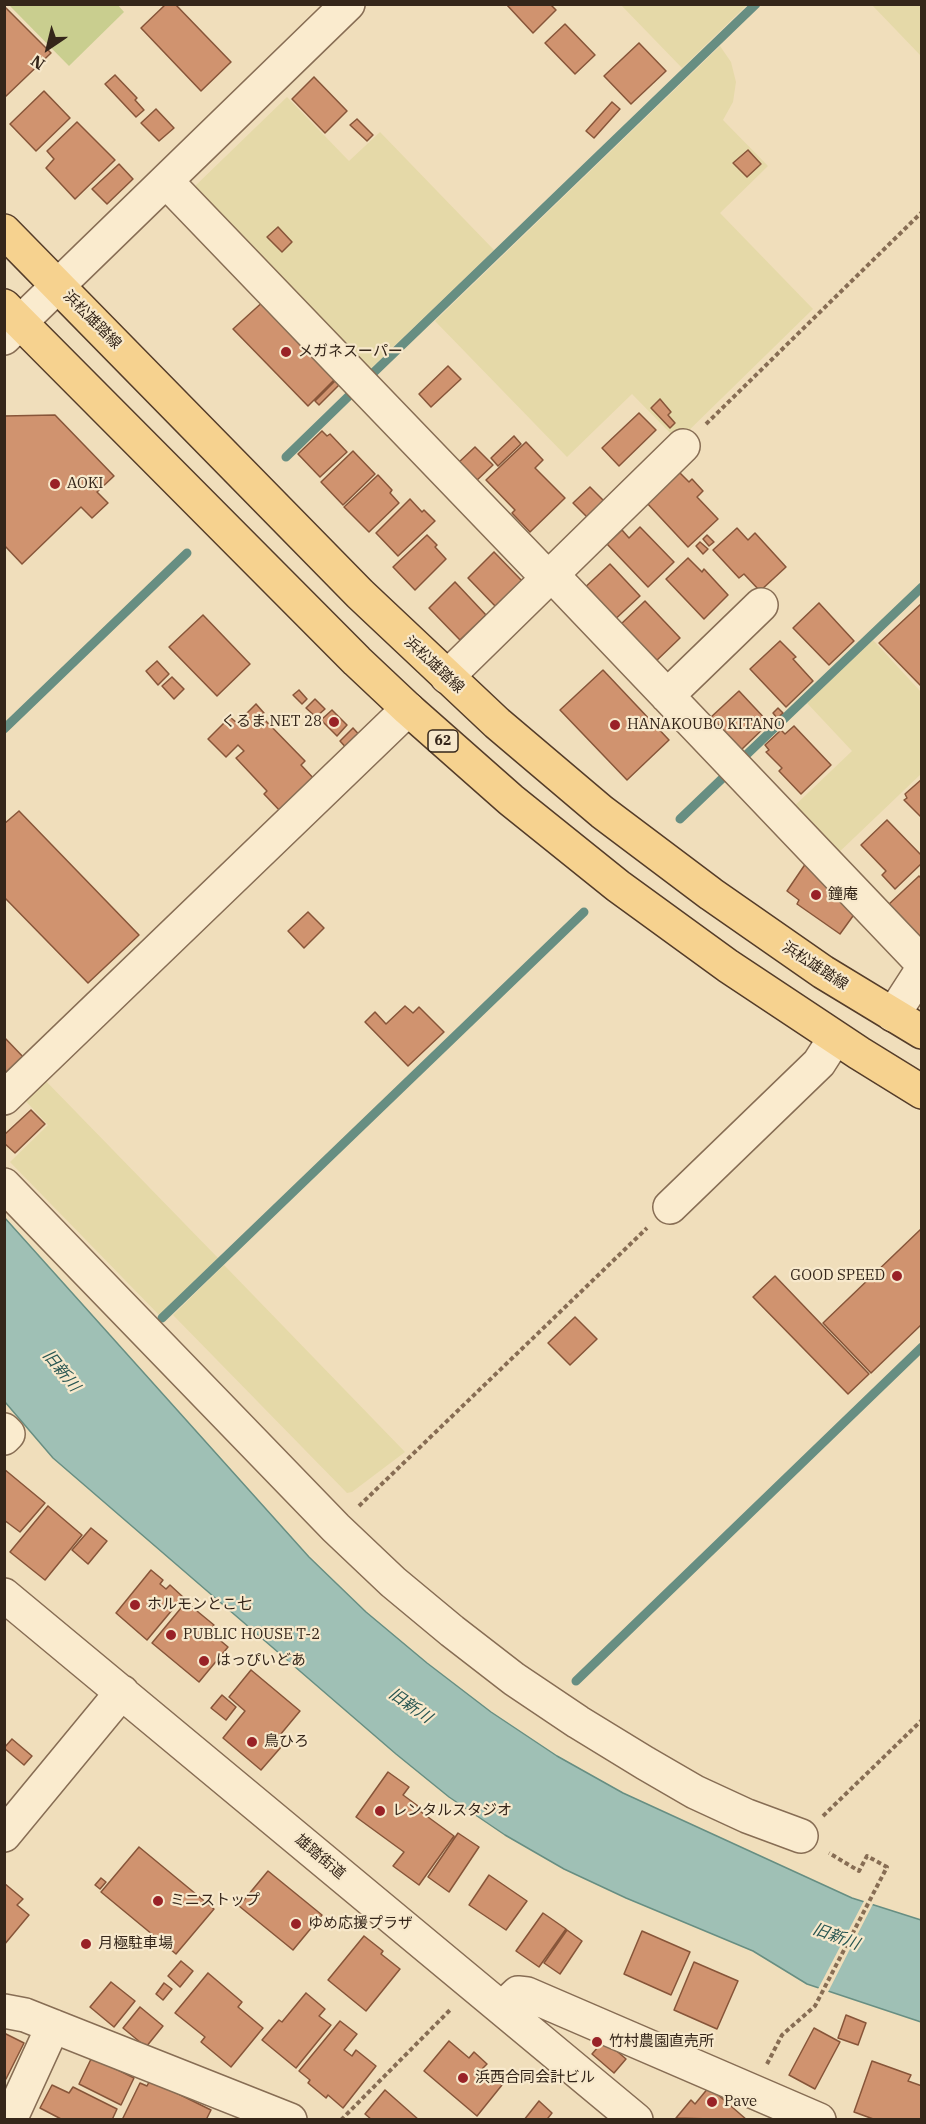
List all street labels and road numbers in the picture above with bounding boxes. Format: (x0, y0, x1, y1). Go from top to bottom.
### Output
street label: 浜松雄踏線 (59, 287, 125, 353)
street label: 浜松雄踏線 (400, 633, 468, 697)
road number: 62 (428, 730, 458, 752)
street label: 浜松雄踏線 (779, 938, 851, 994)
street label: 雄踏街道 (291, 1831, 349, 1883)

